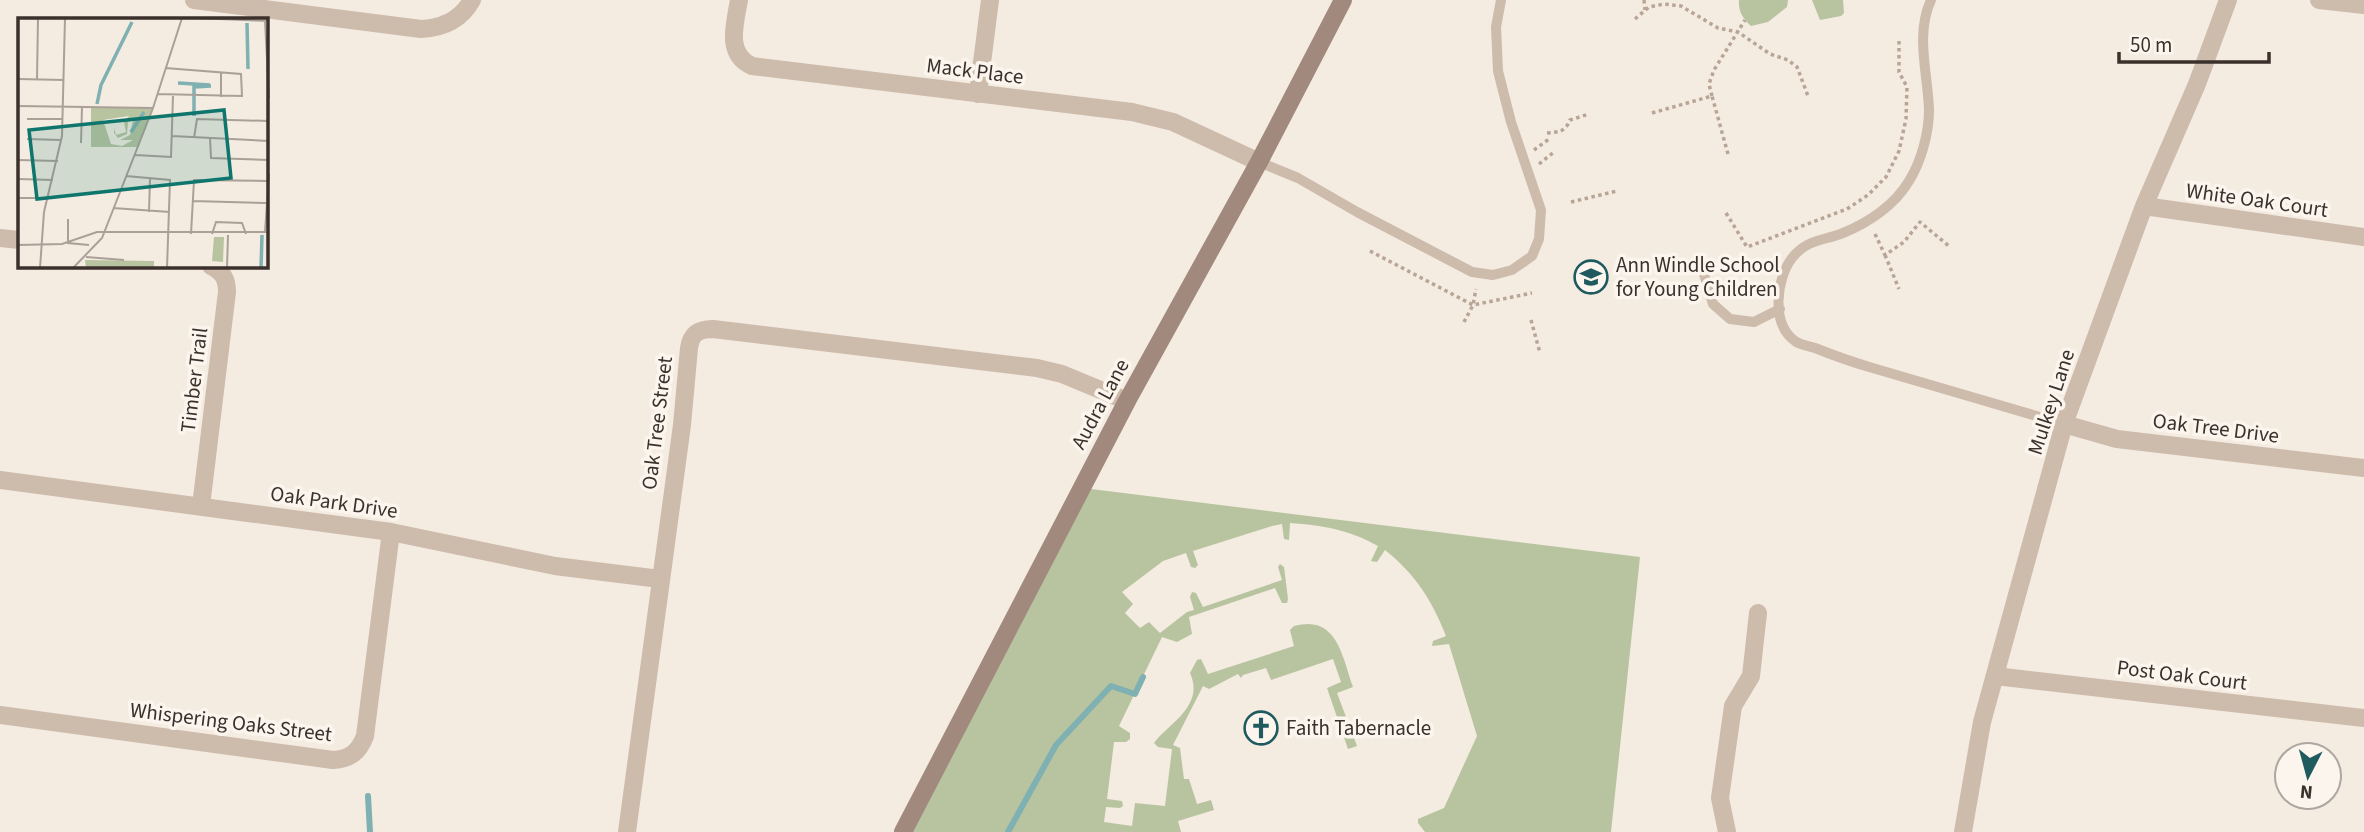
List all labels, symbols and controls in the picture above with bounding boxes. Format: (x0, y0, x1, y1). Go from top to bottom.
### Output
inset map (18, 18, 268, 268)
scale bar (2119, 21, 2270, 65)
text: 50 m (2130, 30, 2172, 60)
street label: Mack Place (925, 50, 1025, 92)
street label: White Oak Court (2184, 175, 2330, 225)
place label: Ann Windle School for Young Children (1616, 250, 1780, 304)
school or university icon: Ann Windle School for Young Children (1572, 258, 1610, 296)
street label: Timber Trail (173, 326, 215, 434)
street label: Mulkey Lane (2020, 345, 2082, 459)
street label: Audra Lane (1064, 353, 1136, 455)
street label: Oak Tree Street (634, 355, 680, 491)
street label: Oak Tree Drive (2151, 405, 2281, 451)
street label: Oak Park Drive (268, 478, 400, 526)
street label: Post Oak Court (2115, 652, 2249, 698)
street label: Whispering Oaks Street (128, 695, 334, 749)
church icon: Faith Tabernacle (1242, 709, 1280, 747)
place label: Faith Tabernacle (1286, 713, 1431, 743)
north arrow (2273, 741, 2343, 811)
text: N (2299, 777, 2314, 806)

